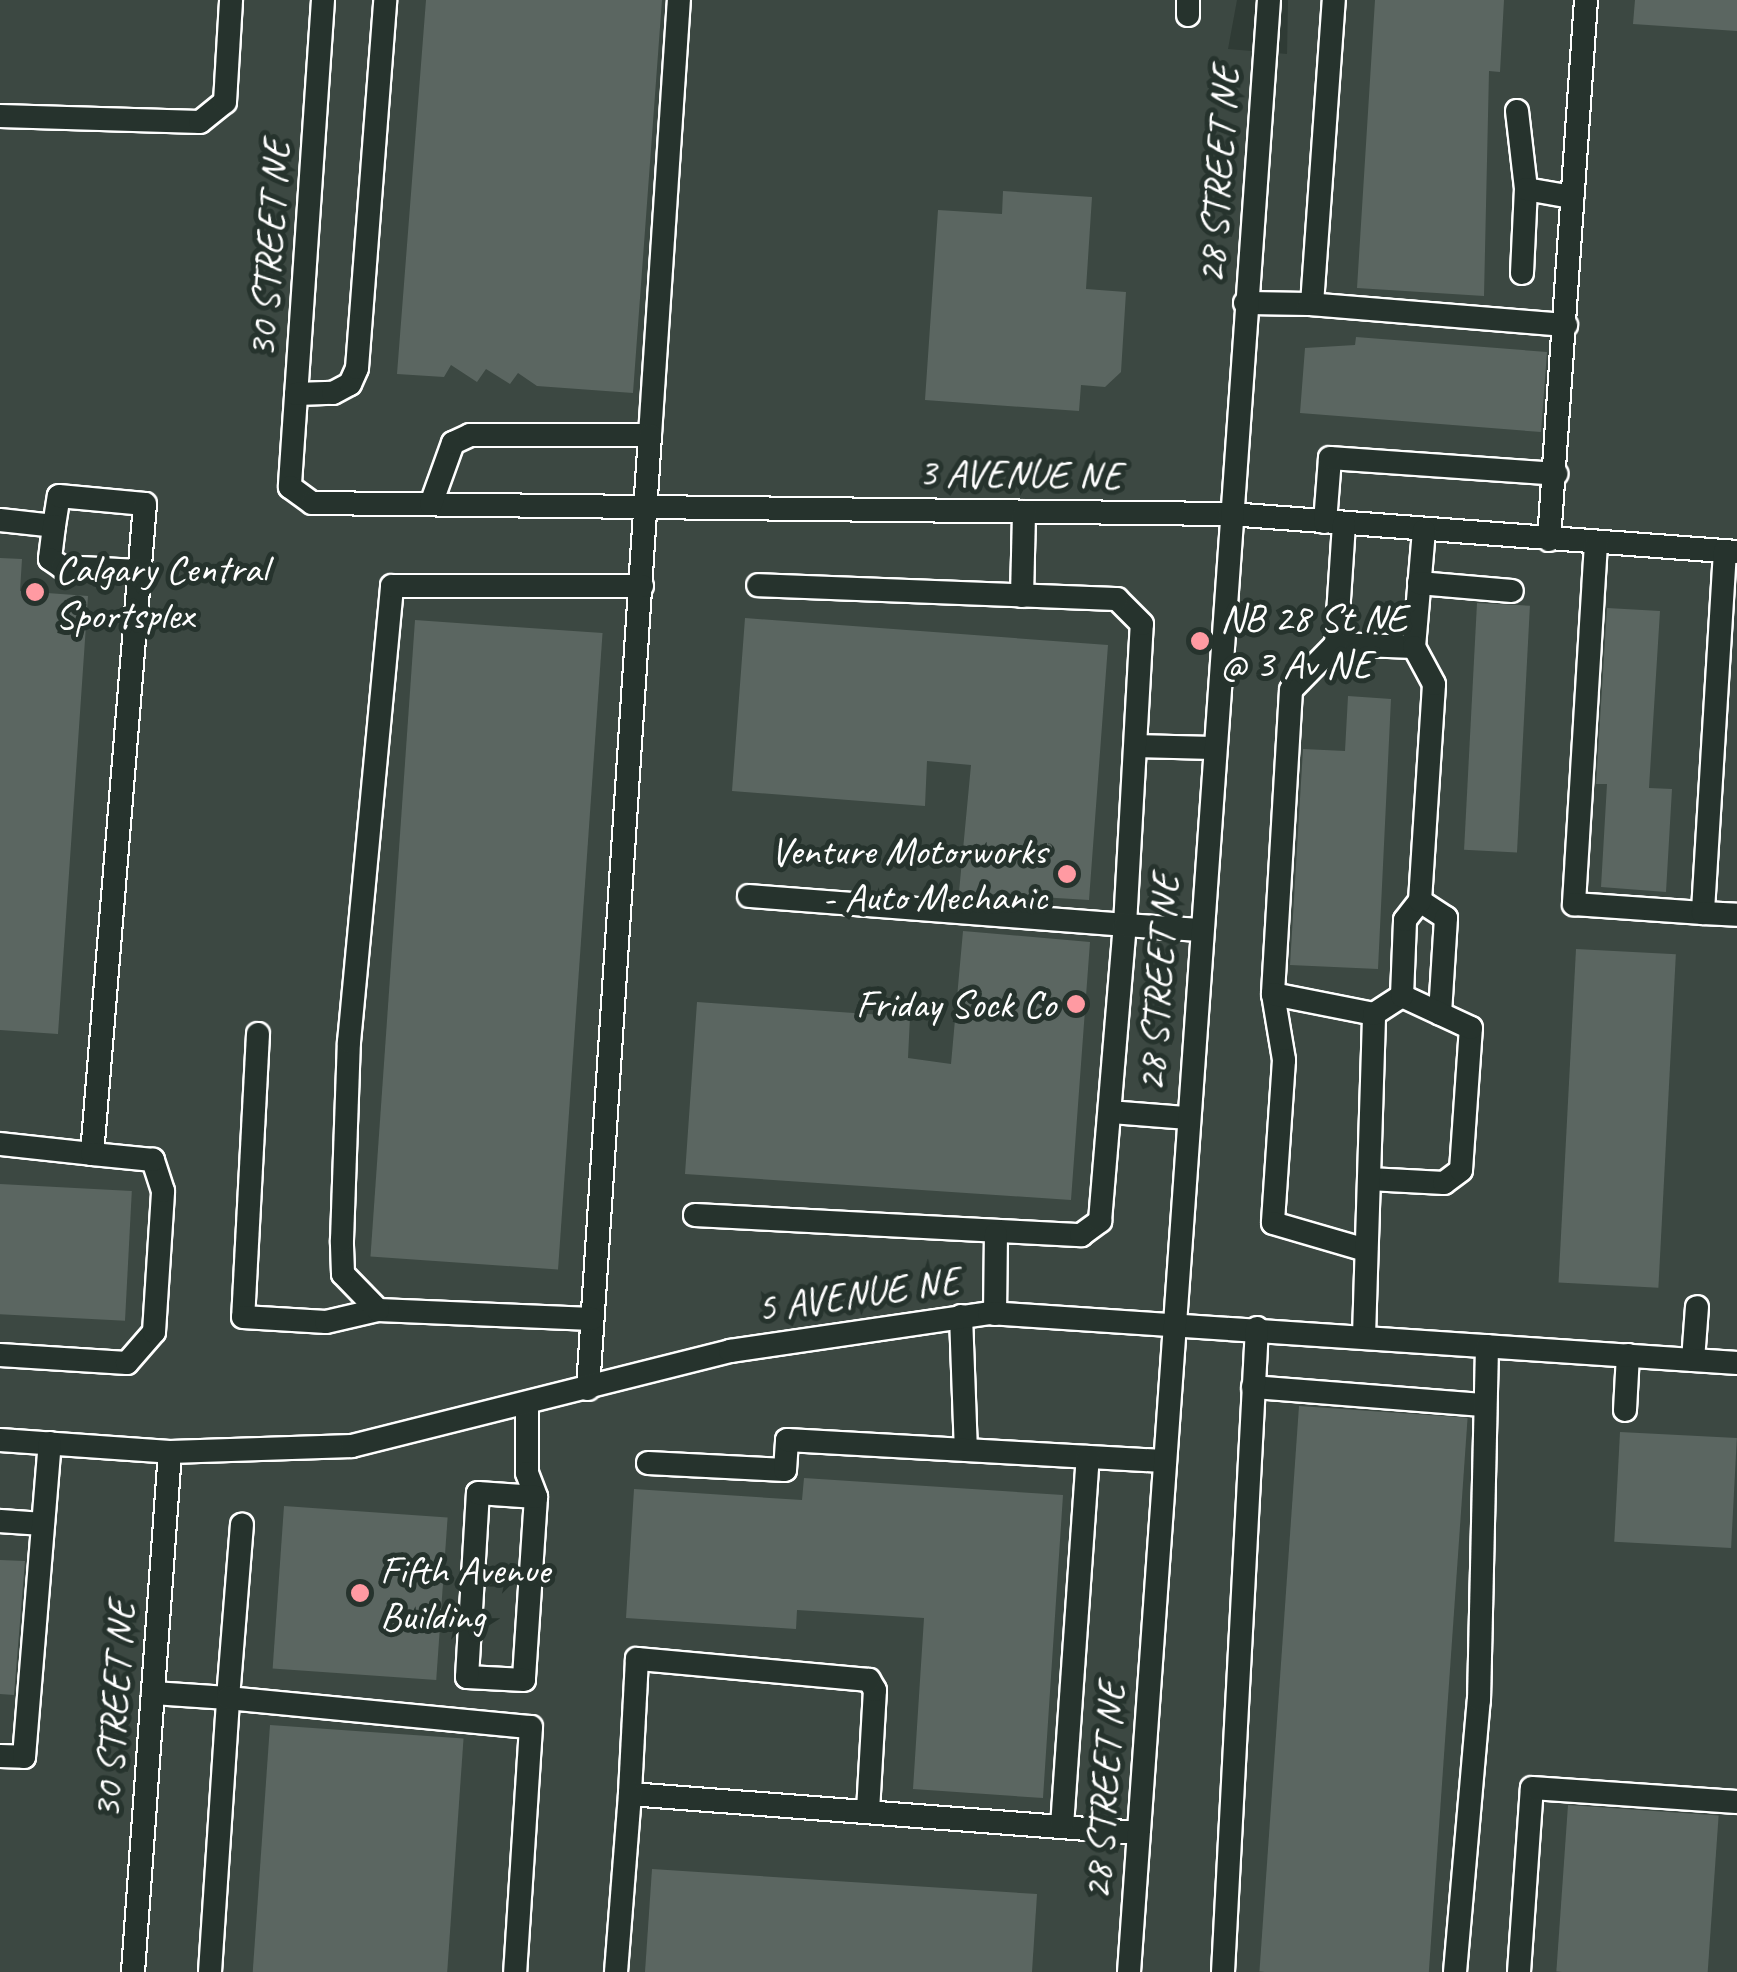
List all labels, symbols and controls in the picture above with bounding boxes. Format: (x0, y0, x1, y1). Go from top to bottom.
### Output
street label: 28 STREET NE (1186, 64, 1250, 286)
street label: 30 STREET NE (237, 138, 301, 360)
street label: 3 AVENUE NE (917, 448, 1123, 500)
place label: Calgary Central Sportsplex (55, 545, 266, 639)
marker: Calgary Central Sportsplex (24, 581, 46, 603)
place label: NB 28 St NE @ 3 Av NE (1220, 594, 1408, 688)
marker: NB 28 St NE @ 3 Av NE (1189, 630, 1211, 652)
place label: Venture Motorworks - Auto Mechanic (770, 827, 1047, 921)
marker: Venture Motorworks - Auto Mechanic (1056, 863, 1078, 885)
street label: 28 STREET NE (1126, 872, 1190, 1094)
place label: Friday Sock Co (856, 980, 1056, 1028)
marker: Friday Sock Co (1065, 993, 1087, 1015)
street label: 5 AVENUE NE (753, 1256, 963, 1332)
place label: Fifth Avenue Building (380, 1546, 549, 1640)
marker: Fifth Avenue Building (349, 1582, 371, 1604)
street label: 30 STREET NE (82, 1599, 146, 1821)
street label: 28 STREET NE (1072, 1680, 1136, 1902)

